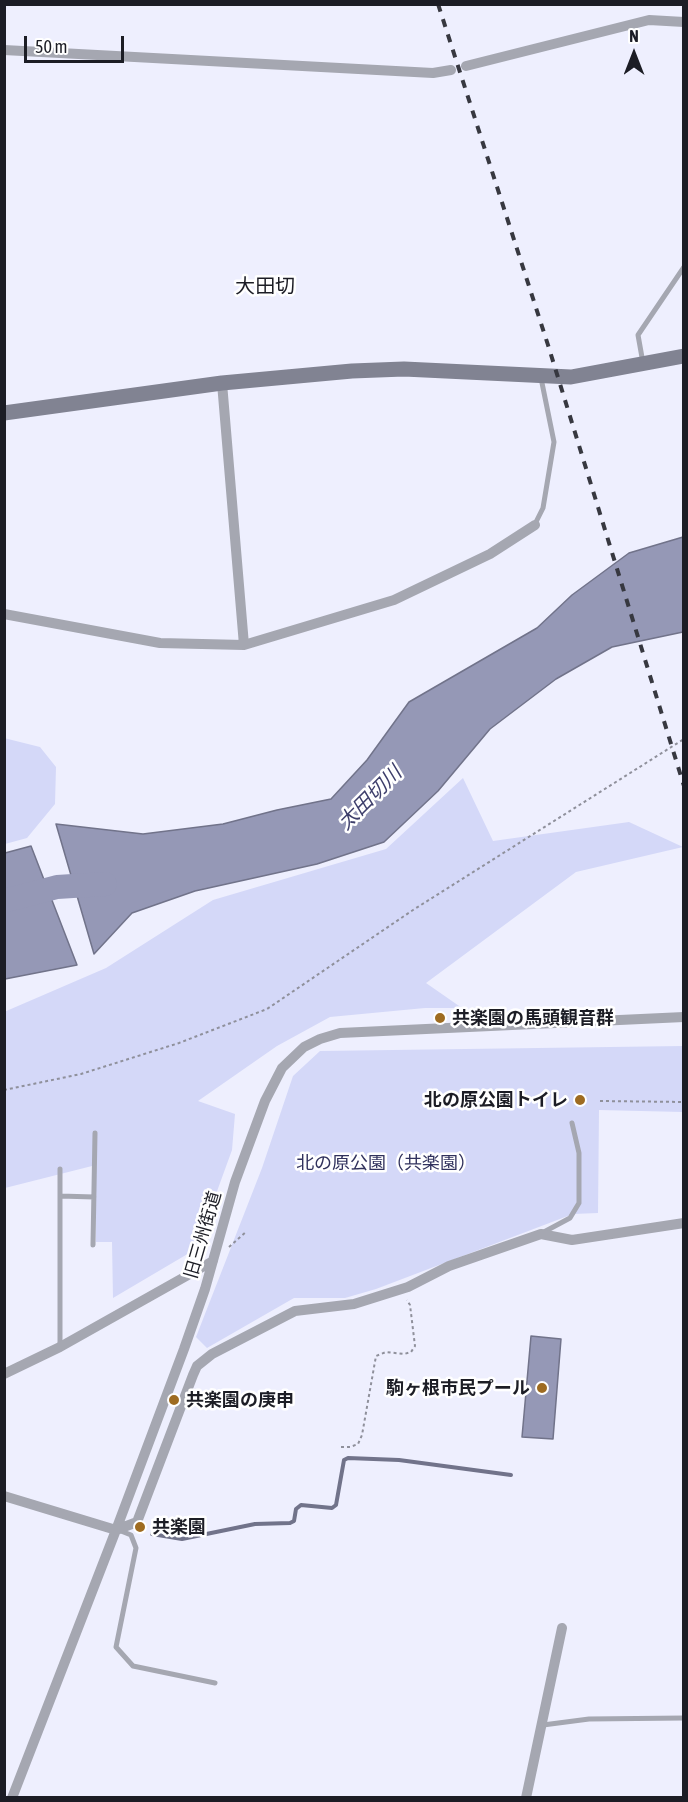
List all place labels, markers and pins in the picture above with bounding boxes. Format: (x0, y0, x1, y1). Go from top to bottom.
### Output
place label: 共楽園の馬頭観音群 (452, 1007, 614, 1029)
marker: 共楽園の馬頭観音群 (433, 1011, 447, 1025)
place label: 北の原公園トイレ (424, 1089, 568, 1111)
marker: 北の原公園トイレ (573, 1093, 587, 1107)
place label: 駒ヶ根市民プール (386, 1377, 530, 1399)
marker: 駒ヶ根市民プール (535, 1381, 549, 1395)
place label: 共楽園の庚申 (186, 1389, 294, 1411)
marker: 共楽園の庚申 (167, 1393, 181, 1407)
place label: 共楽園 (152, 1516, 206, 1538)
marker: 共楽園 (133, 1520, 147, 1534)

